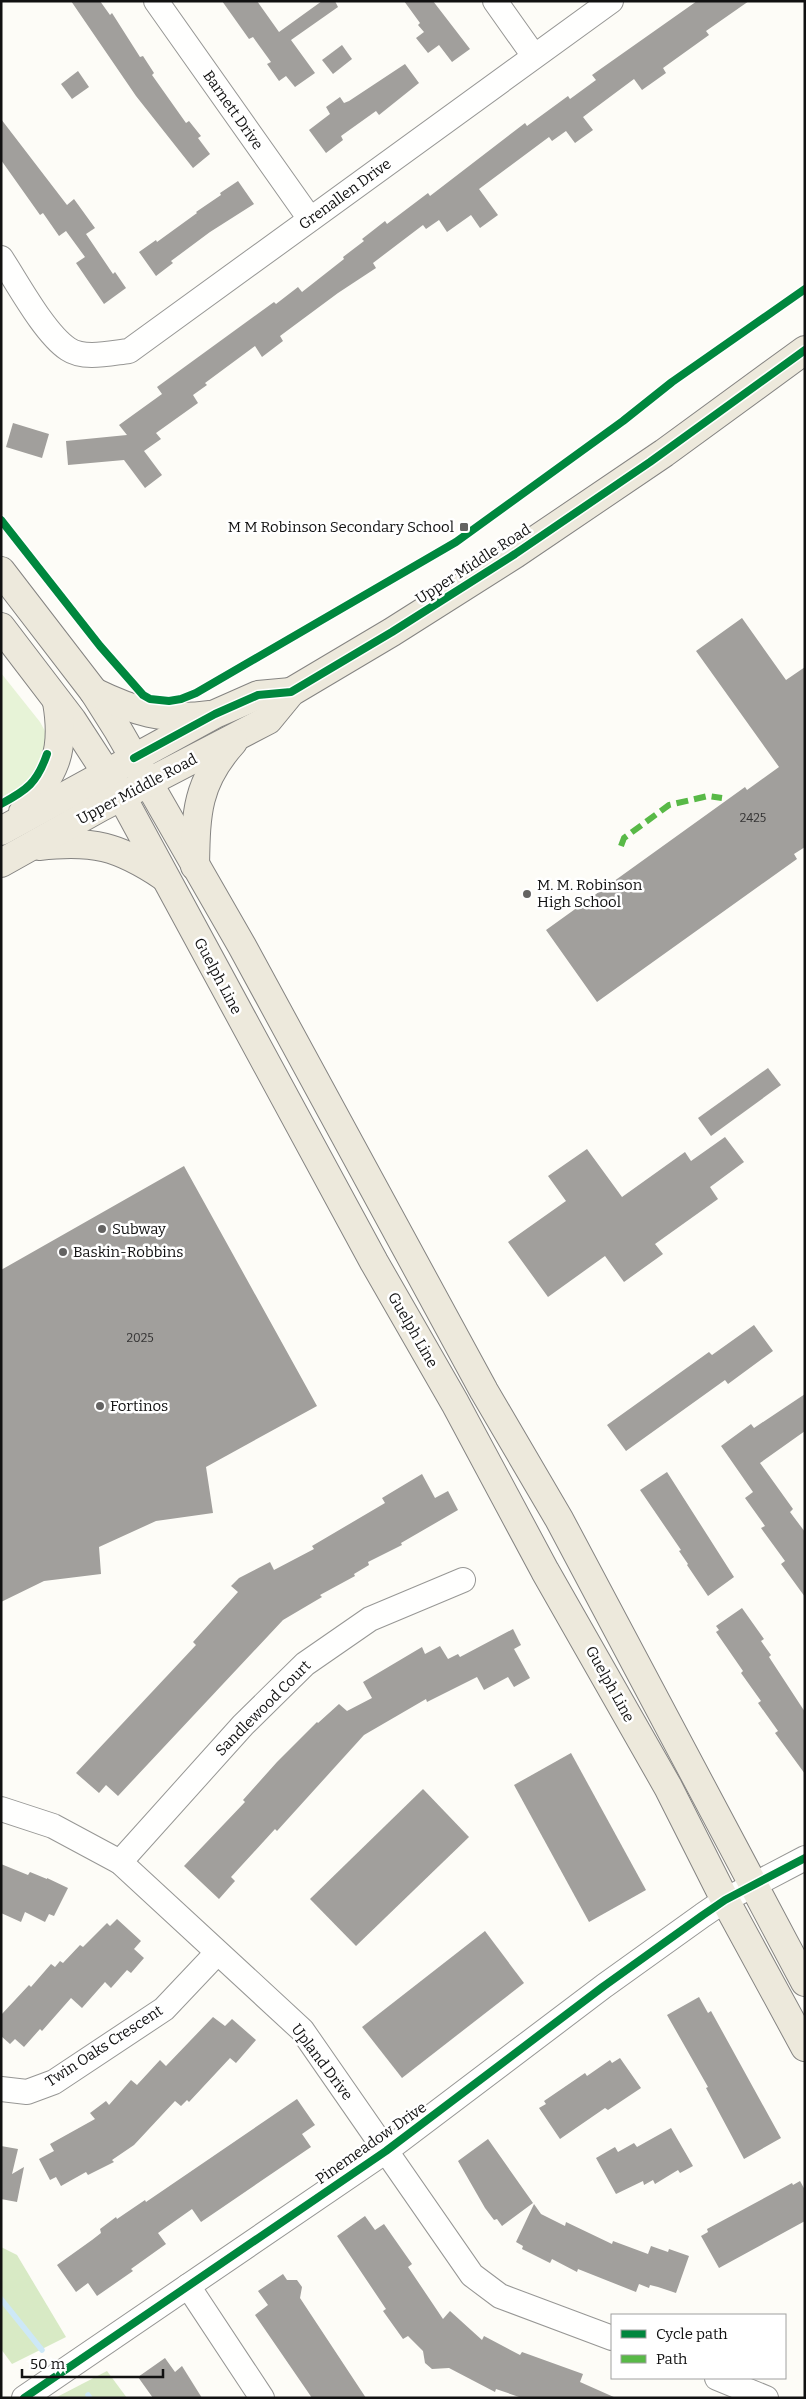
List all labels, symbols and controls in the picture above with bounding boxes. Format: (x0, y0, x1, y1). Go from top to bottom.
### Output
street label: Barnett Drive (199, 67, 267, 153)
street label: Grenallen Drive (295, 155, 395, 233)
place label: M M Robinson Secondary School (228, 518, 454, 536)
street label: Upper Middle Road (412, 520, 534, 608)
marker: M M Robinson Secondary School (458, 521, 470, 533)
street label: Upper Middle Road (74, 750, 200, 828)
house number: 2425 (740, 811, 766, 825)
place label: M. M. Robinson High School (537, 876, 643, 911)
marker: M. M. Robinson High School (521, 888, 533, 900)
street label: Guelph Line (190, 935, 246, 1017)
place label: Subway (112, 1220, 166, 1238)
marker: Subway (96, 1223, 108, 1235)
place label: Baskin-Robbins (73, 1243, 183, 1261)
marker: Baskin-Robbins (57, 1246, 69, 1258)
street label: Guelph Line (384, 1289, 442, 1371)
house number: 2025 (126, 1331, 154, 1345)
place label: Fortinos (110, 1397, 168, 1415)
marker: Fortinos (94, 1400, 106, 1412)
street label: Guelph Line (582, 1643, 638, 1725)
street label: Sandlewood Court (212, 1656, 315, 1759)
street label: Twin Oaks Crescent (42, 2001, 166, 2091)
street label: Upland Drive (287, 2020, 357, 2104)
street label: Pinemeadow Drive (312, 2098, 430, 2188)
legend (611, 2314, 786, 2379)
text: Cycle path (656, 2325, 728, 2343)
scale bar (22, 2346, 164, 2378)
text: Path (656, 2350, 688, 2368)
text: 50 m (30, 2355, 66, 2373)

